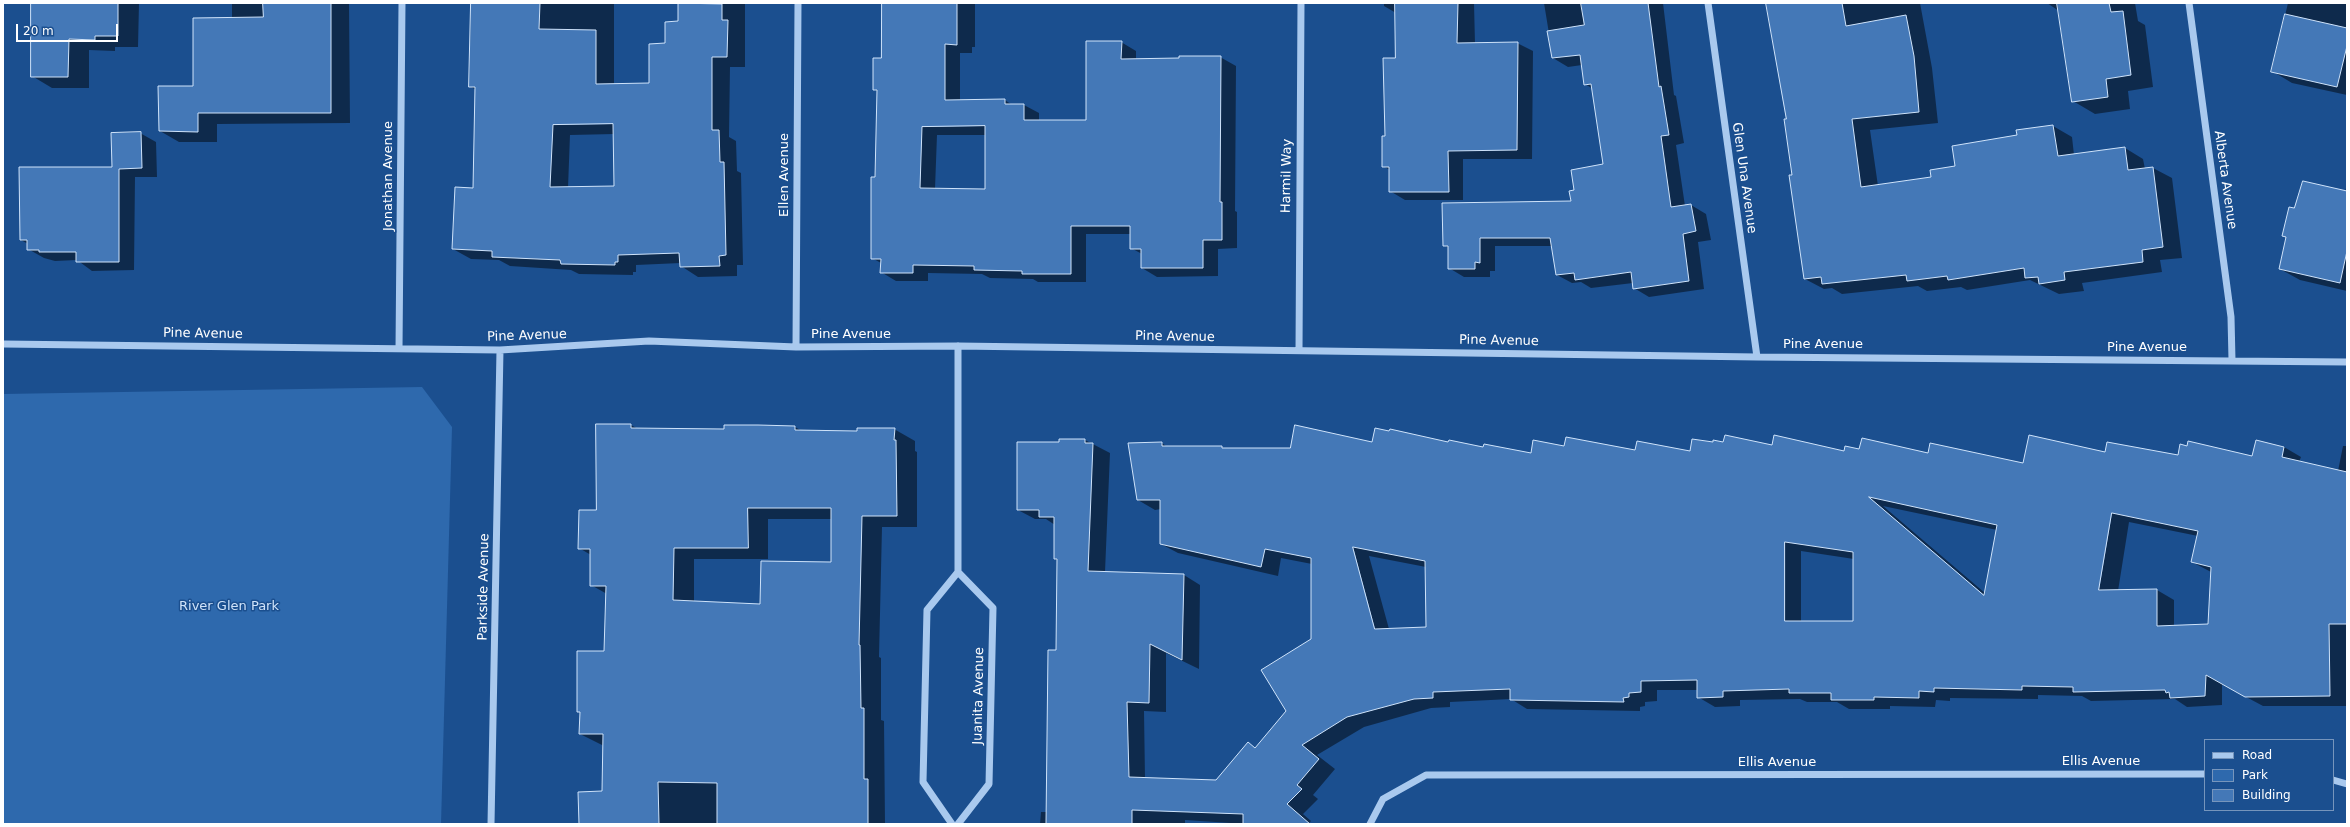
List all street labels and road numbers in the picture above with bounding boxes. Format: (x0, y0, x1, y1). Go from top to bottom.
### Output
street label: Jonathan Avenue (381, 121, 397, 231)
street label: Glen Una Avenue (1728, 121, 1760, 235)
street label: Alberta Avenue (2210, 130, 2240, 230)
street label: Ellen Avenue (777, 133, 793, 217)
street label: Harmil Way (1279, 139, 1295, 213)
street label: Pine Avenue (163, 326, 243, 342)
street label: Pine Avenue (487, 327, 567, 345)
street label: Pine Avenue (811, 327, 891, 343)
street label: Pine Avenue (1135, 329, 1215, 345)
street label: Pine Avenue (1459, 333, 1539, 349)
street label: Pine Avenue (1783, 337, 1863, 353)
street label: Pine Avenue (2107, 340, 2187, 356)
street label: Parkside Avenue (475, 533, 493, 641)
street label: Juanita Avenue (970, 647, 988, 745)
street label: Ellis Avenue (2062, 754, 2140, 770)
street label: Ellis Avenue (1738, 755, 1816, 771)

